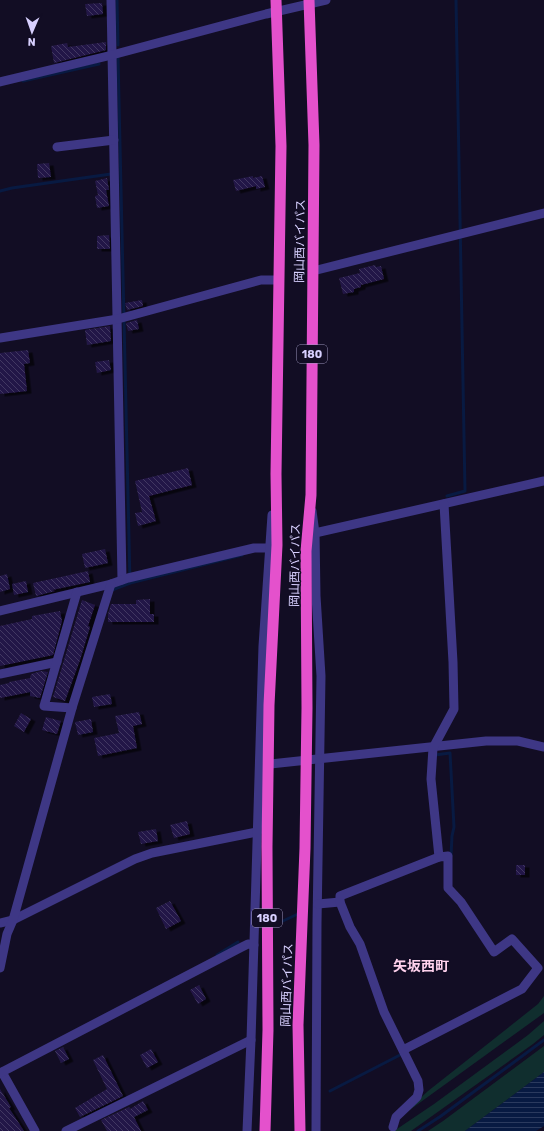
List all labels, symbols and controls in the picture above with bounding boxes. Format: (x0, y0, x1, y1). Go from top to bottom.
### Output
north arrow (12, 12, 52, 52)
text: N (27, 35, 36, 48)
street label: 岡山西バイパス (292, 199, 308, 283)
road number: 180 (297, 345, 327, 363)
street label: 岡山西バイパス (287, 523, 303, 607)
road number: 180 (252, 909, 282, 927)
street label: 岡山西バイパス (279, 943, 295, 1027)
district label: 矢坂西町 (393, 958, 449, 975)

